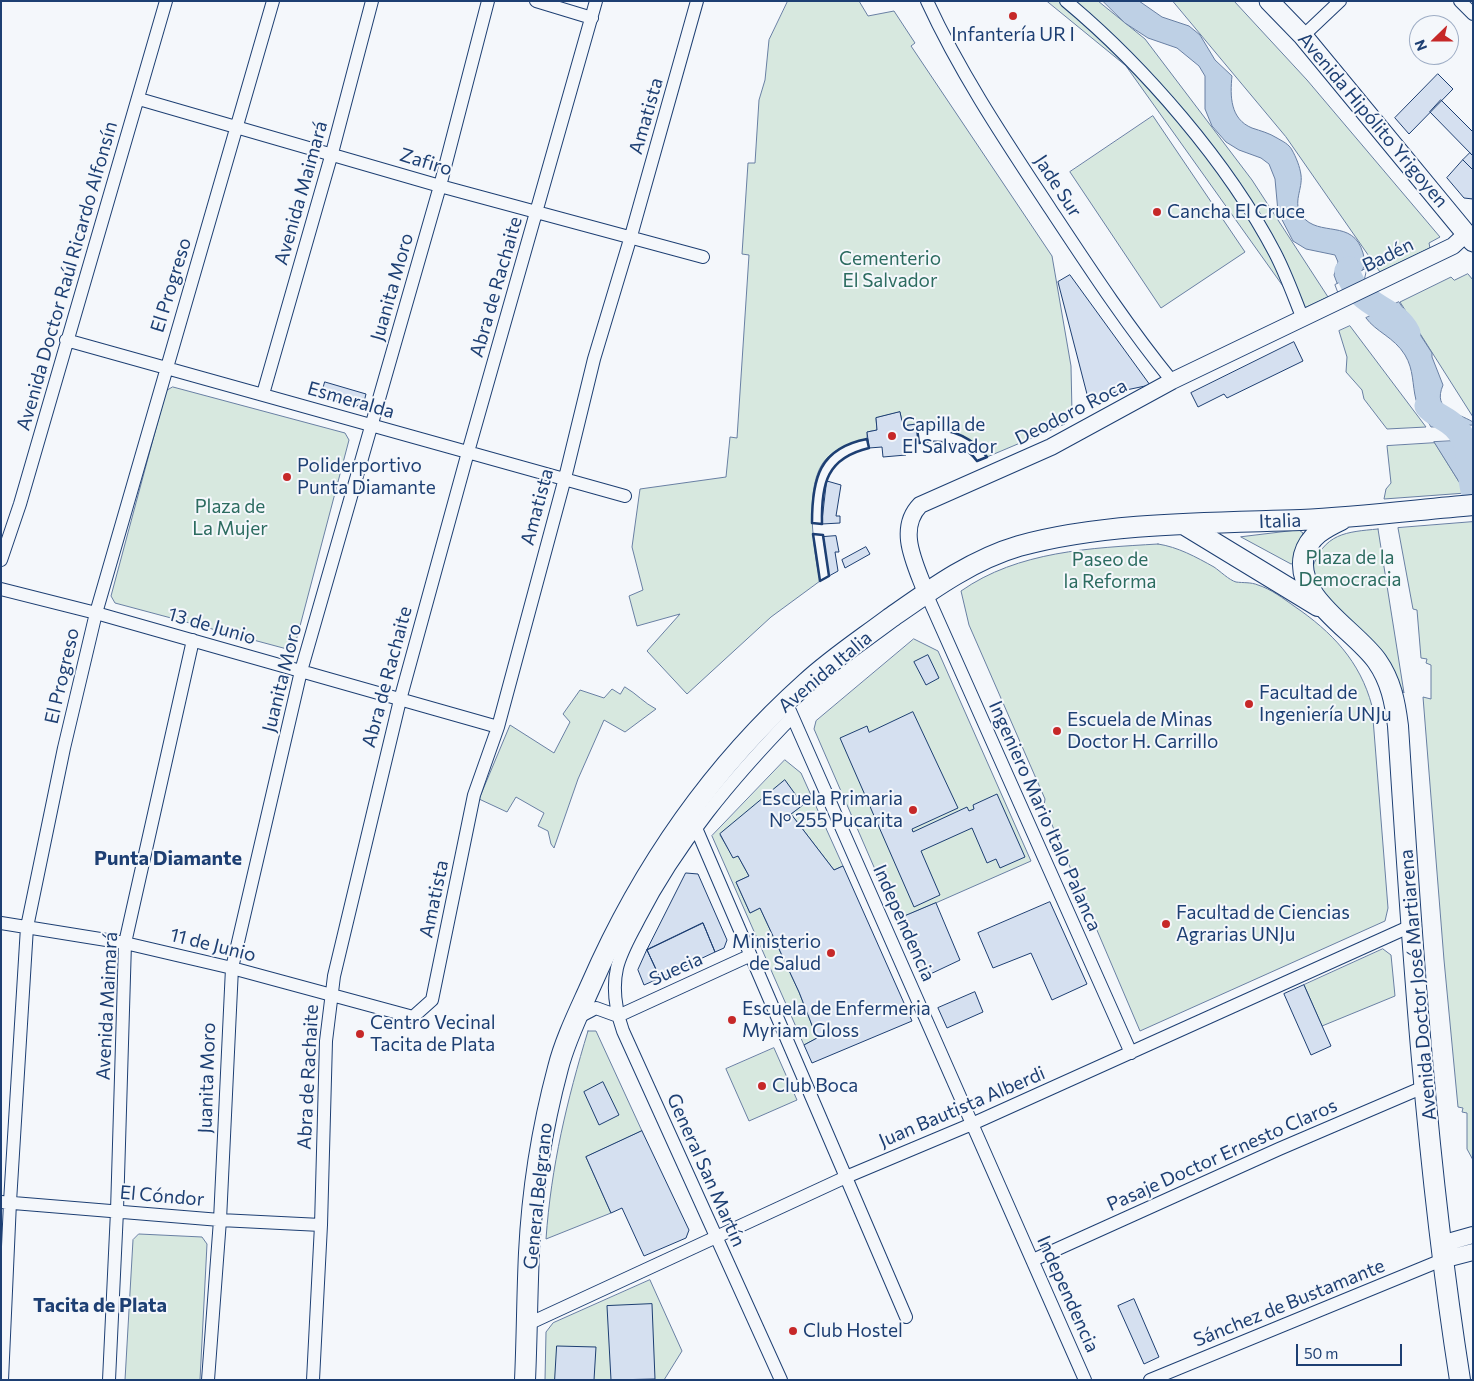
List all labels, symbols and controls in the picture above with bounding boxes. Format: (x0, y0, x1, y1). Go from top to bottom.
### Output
marker: Infantería UR I (1007, 10, 1019, 22)
north arrow (1409, 15, 1459, 65)
place label: Infantería UR I (951, 24, 1075, 46)
street label: Avenida Hipólito Yrigoyen (1293, 28, 1453, 212)
text: N (1411, 37, 1430, 53)
street label: Amatista (624, 75, 668, 157)
street label: Avenida Maimará (270, 118, 332, 268)
street label: Avenida Doctor Raúl Ricardo Alfonsín (12, 119, 122, 433)
street label: Zafiro (397, 143, 455, 181)
street label: Jade Sur (1030, 151, 1086, 221)
place label: Cancha El Cruce (1167, 201, 1305, 223)
marker: Cancha El Cruce (1151, 206, 1163, 218)
street label: Abra de Rachaite (465, 214, 527, 360)
street label: Juanita Moro (366, 230, 418, 344)
street label: Badén (1359, 233, 1417, 277)
street label: El Progreso (146, 235, 196, 335)
park label: Cementerio El Salvador (839, 248, 941, 292)
street label: Deodoro Roca (1011, 374, 1131, 450)
street label: Esmeralda (305, 377, 397, 423)
place label: Capilla de El Salvador (902, 414, 997, 458)
marker: Capilla de El Salvador (886, 430, 898, 442)
place label: Poliderportivo Punta Diamante (297, 455, 436, 499)
street label: Amatista (516, 466, 558, 548)
marker: Poliderportivo Punta Diamante (281, 471, 293, 483)
park label: Plaza de La Mujer (192, 496, 268, 540)
street label: Italia (1258, 509, 1302, 533)
park label: Plaza de la Democracia (1299, 547, 1401, 591)
park label: Paseo de la Reforma (1064, 549, 1156, 593)
street label: 13 de Junio (165, 603, 259, 649)
street label: Abra de Rachaite (357, 604, 417, 750)
street label: Juanita Moro (257, 621, 307, 735)
street label: El Progreso (40, 626, 84, 726)
street label: Avenida Italia (774, 626, 876, 718)
place label: Facultad de Ingeniería UNJu (1259, 682, 1392, 726)
street label: Ingeniero Mario Italo Palanca (984, 697, 1106, 935)
marker: Facultad de Ingeniería UNJu (1243, 698, 1255, 710)
place label: Escuela de Minas Doctor H. Carrillo (1067, 709, 1218, 753)
marker: Escuela de Minas Doctor H. Carrillo (1051, 725, 1063, 737)
place label: Escuela Primaria Nº 255 Pucarita (761, 788, 903, 832)
marker: Escuela Primaria Nº 255 Pucarita (907, 804, 919, 816)
district label: Punta Diamante (94, 846, 242, 870)
street label: Avenida Doctor José Martiarena (1395, 848, 1441, 1122)
street label: Amatista (415, 858, 453, 940)
street label: Independencia (868, 861, 940, 985)
place label: Facultad de Ciencias Agrarias UNJu (1176, 902, 1350, 946)
marker: Facultad de Ciencias Agrarias UNJu (1160, 918, 1172, 930)
street label: 11 de Junio (168, 923, 258, 967)
street label: Avenida Maimará (92, 931, 122, 1081)
place label: Ministerio de Salud (732, 931, 821, 975)
street label: Suecia (646, 947, 706, 991)
marker: Ministerio de Salud (825, 947, 837, 959)
place label: Escuela de Enfermeria Myriam Gloss (742, 998, 931, 1042)
street label: Abra de Rachaite (293, 1004, 323, 1150)
place label: Centro Vecinal Tacita de Plata (370, 1012, 496, 1056)
marker: Escuela de Enfermeria Myriam Gloss (726, 1014, 738, 1026)
street label: Juanita Moro (194, 1022, 220, 1134)
marker: Centro Vecinal Tacita de Plata (354, 1028, 366, 1040)
street label: Juan Bautista Alberdi (875, 1062, 1049, 1152)
place label: Club Boca (772, 1075, 858, 1097)
marker: Club Boca (756, 1080, 768, 1092)
street label: General San Martín (662, 1090, 750, 1250)
street label: Pasaje Doctor Ernesto Claros (1103, 1094, 1341, 1216)
street label: General Belgrano (519, 1121, 557, 1271)
street label: El Cóndor (119, 1181, 205, 1211)
street label: Independencia (1032, 1232, 1104, 1356)
street label: Sánchez de Bustamante (1190, 1254, 1388, 1352)
district label: Tacita de Plata (33, 1293, 167, 1317)
place label: Club Hostel (803, 1320, 903, 1342)
marker: Club Hostel (787, 1325, 799, 1337)
scale bar (1299, 1334, 1405, 1366)
text: 50 m (1304, 1344, 1338, 1362)

